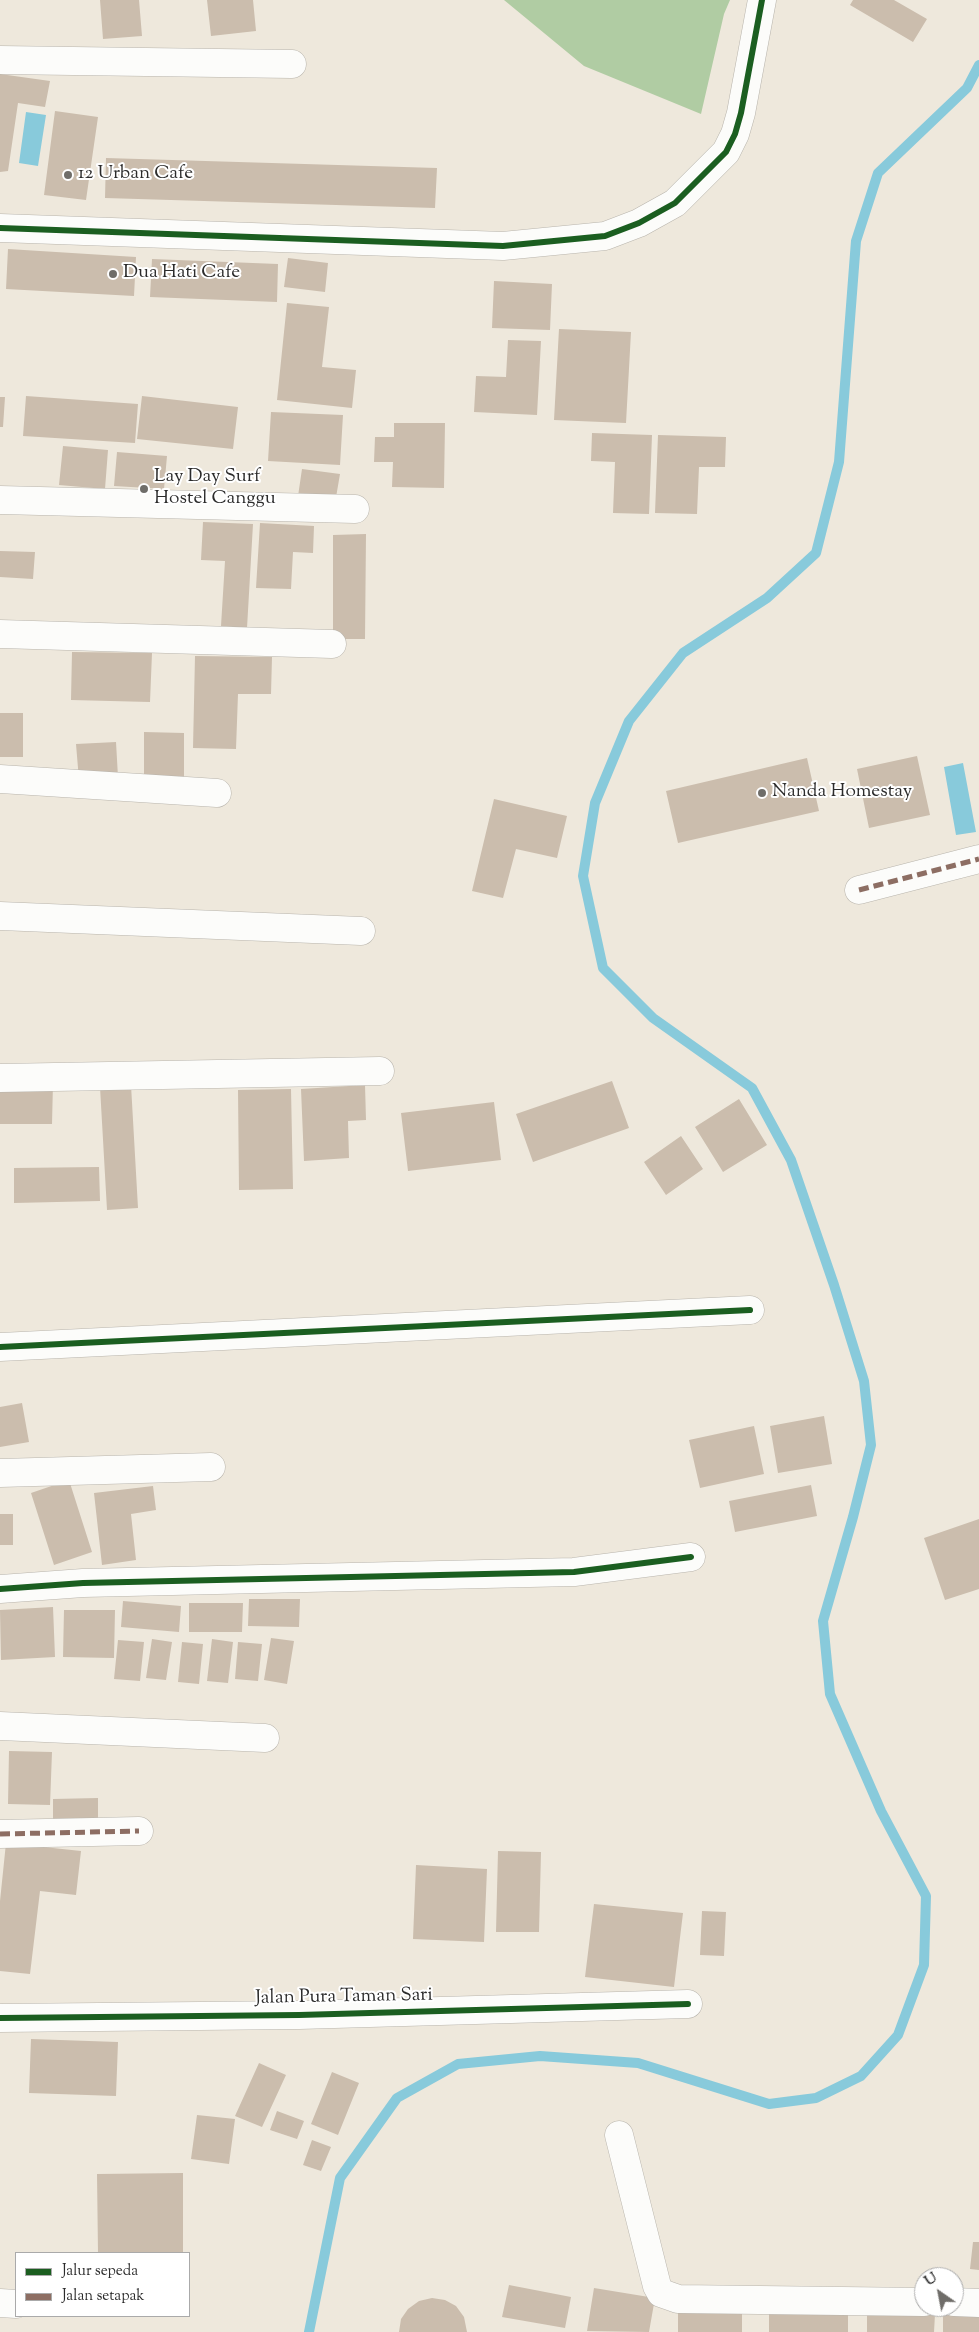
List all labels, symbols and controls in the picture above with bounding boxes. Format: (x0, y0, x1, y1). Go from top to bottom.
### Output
place label: 12 Urban Cafe (78, 164, 193, 186)
marker: 12 Urban Cafe (62, 169, 74, 181)
place label: Dua Hati Cafe (123, 263, 240, 285)
marker: Dua Hati Cafe (107, 268, 119, 280)
place label: Lay Day Surf Hostel Canggu (154, 467, 276, 511)
marker: Lay Day Surf Hostel Canggu (138, 483, 150, 495)
place label: Nanda Homestay (772, 782, 912, 804)
marker: Nanda Homestay (756, 787, 768, 799)
street label: Jalan Pura Taman Sari (255, 1985, 433, 2011)
legend (15, 2252, 190, 2317)
text: Jalur sepeda (62, 2261, 138, 2282)
north arrow (914, 2267, 964, 2317)
text: U (921, 2269, 942, 2292)
text: Jalan setapak (62, 2286, 145, 2307)

